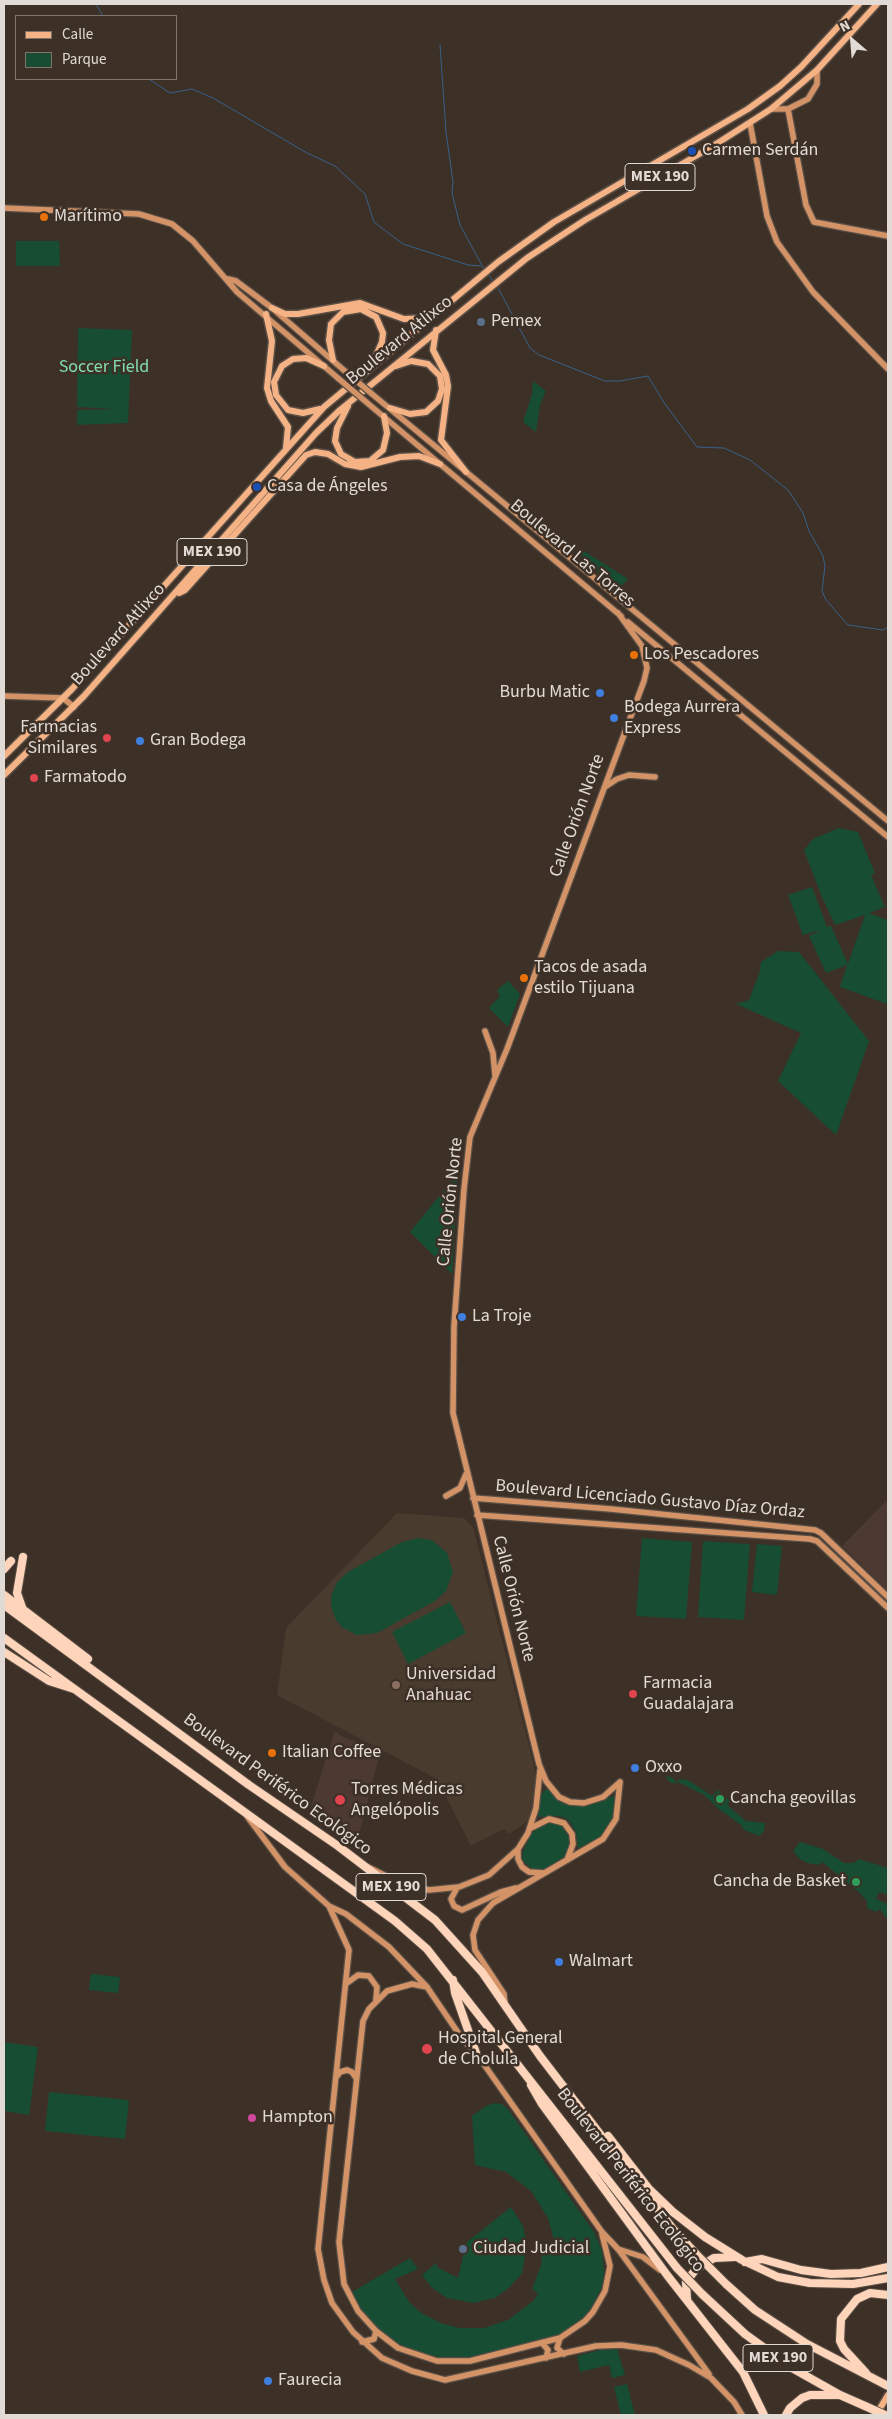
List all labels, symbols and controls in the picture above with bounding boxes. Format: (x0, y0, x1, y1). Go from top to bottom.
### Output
legend (15, 15, 178, 80)
north arrow (827, 15, 877, 65)
text: N (837, 16, 854, 38)
text: Calle (62, 24, 93, 45)
text: Parque (62, 49, 106, 70)
place label: Carmen Serdán (702, 140, 818, 162)
marker: Carmen Serdán (686, 145, 698, 157)
road number: MEX 190 (625, 163, 695, 190)
place label: Marítimo (54, 206, 122, 228)
marker: Marítimo (38, 211, 50, 223)
street label: Boulevard Atlixco (343, 292, 457, 390)
place label: Pemex (491, 311, 541, 333)
marker: Pemex (475, 316, 487, 328)
park label: Soccer Field (59, 357, 149, 379)
place label: Casa de Ángeles (267, 476, 388, 498)
marker: Casa de Ángeles (251, 481, 263, 493)
street label: Boulevard Las Torres (505, 495, 639, 613)
road number: MEX 190 (177, 538, 247, 566)
street label: Boulevard Atlixco (67, 579, 171, 691)
place label: Los Pescadores (644, 644, 759, 666)
marker: Los Pescadores (628, 649, 640, 661)
place label: Burbu Matic (499, 682, 590, 704)
marker: Burbu Matic (594, 687, 606, 699)
place label: Bodega Aurrera Express (624, 697, 740, 740)
marker: Bodega Aurrera Express (608, 712, 620, 724)
place label: Farmacias Similares (20, 717, 97, 760)
place label: Gran Bodega (150, 730, 246, 752)
marker: Farmacias Similares (101, 732, 113, 744)
marker: Gran Bodega (134, 735, 146, 747)
street label: Calle Orión Norte (546, 752, 610, 880)
place label: Farmatodo (44, 767, 127, 789)
marker: Farmatodo (28, 772, 40, 784)
place label: Tacos de asada estilo Tijuana (534, 957, 647, 1000)
marker: Tacos de asada estilo Tijuana (518, 972, 530, 984)
street label: Calle Orión Norte (434, 1137, 468, 1267)
place label: La Troje (472, 1306, 531, 1328)
marker: La Troje (456, 1311, 468, 1323)
street label: Boulevard Licenciado Gustavo Díaz Ordaz (494, 1476, 806, 1524)
street label: Calle Orión Norte (487, 1534, 539, 1664)
place label: Universidad Anahuac (406, 1664, 496, 1706)
place label: Farmacia Guadalajara (643, 1673, 734, 1716)
marker: Universidad Anahuac (390, 1679, 402, 1691)
marker: Farmacia Guadalajara (627, 1688, 639, 1700)
street label: Boulevard Periférico Ecológico (178, 1709, 376, 1861)
place label: Italian Coffee (282, 1742, 381, 1764)
marker: Italian Coffee (266, 1747, 278, 1759)
place label: Oxxo (645, 1757, 682, 1779)
marker: Oxxo (629, 1762, 641, 1774)
place label: Torres Médicas Angelópolis (351, 1779, 463, 1822)
place label: Cancha geovillas (730, 1788, 856, 1810)
marker: Torres Médicas Angelópolis (333, 1793, 347, 1807)
marker: Cancha geovillas (714, 1793, 726, 1805)
place label: Cancha de Basket (713, 1871, 846, 1893)
road number: MEX 190 (356, 1874, 426, 1900)
marker: Cancha de Basket (850, 1876, 862, 1888)
place label: Walmart (569, 1951, 633, 1973)
marker: Walmart (553, 1956, 565, 1968)
place label: Hospital General de Cholula (438, 2028, 563, 2070)
marker: Hospital General de Cholula (420, 2042, 434, 2056)
street label: Boulevard Periférico Ecológico (551, 2084, 709, 2278)
place label: Hampton (262, 2107, 333, 2129)
marker: Hampton (246, 2112, 258, 2124)
place label: Ciudad Judicial (473, 2238, 589, 2260)
marker: Ciudad Judicial (457, 2243, 469, 2255)
road number: MEX 190 (743, 2344, 813, 2372)
place label: Faurecia (278, 2370, 342, 2392)
marker: Faurecia (262, 2375, 274, 2387)

